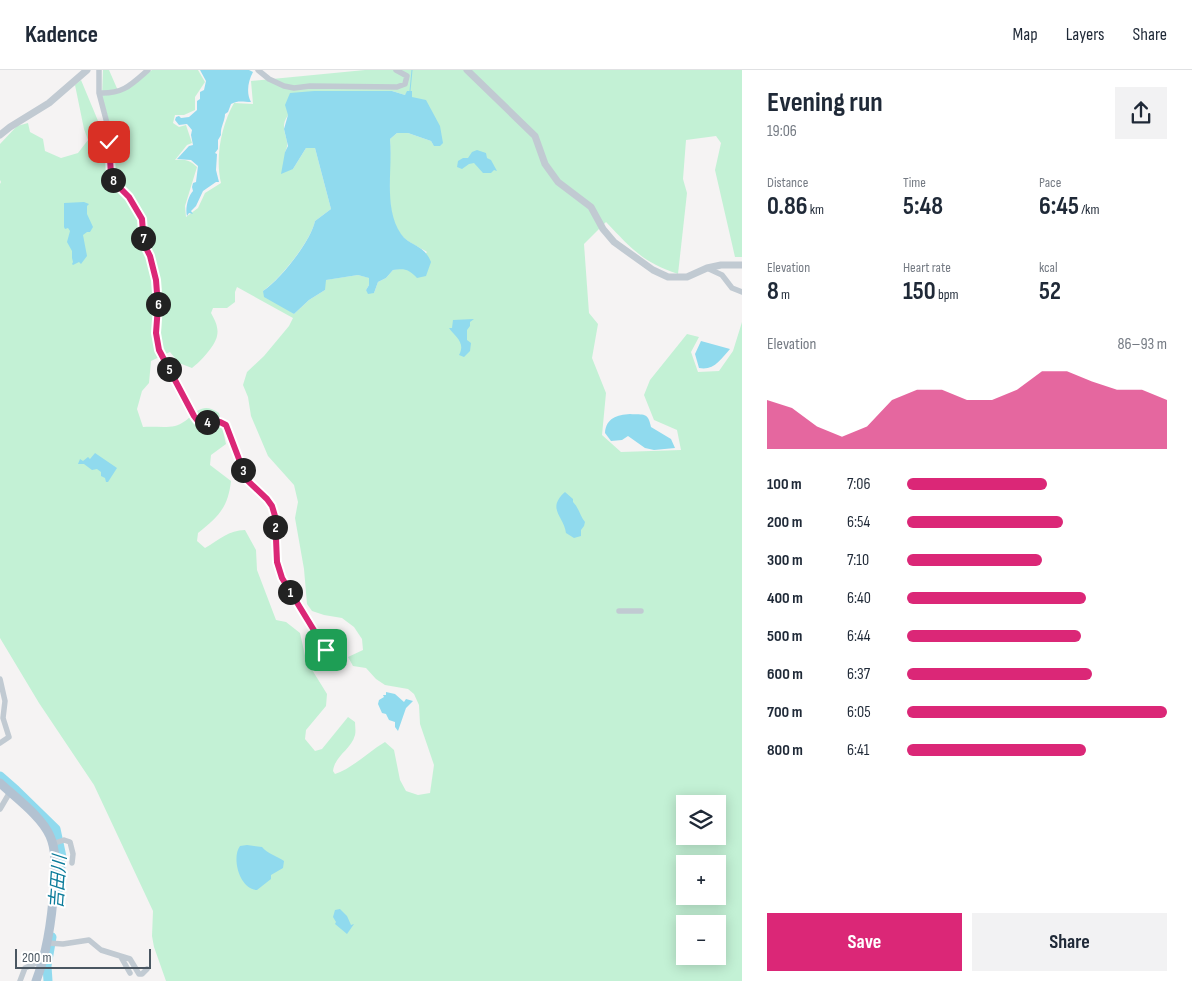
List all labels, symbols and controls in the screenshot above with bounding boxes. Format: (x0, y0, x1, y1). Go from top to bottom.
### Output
text: Kadence (25, 20, 98, 49)
text: Map (1013, 24, 1038, 45)
text: Layers (1066, 24, 1105, 45)
text: Share (1133, 24, 1167, 45)
text: Evening run (767, 86, 883, 119)
button: share (1115, 87, 1167, 139)
pin (88, 121, 130, 163)
text: 19:06 (767, 122, 797, 141)
icon: check (95, 128, 123, 156)
pin: 8 (100, 168, 126, 192)
text: 8 (110, 172, 117, 189)
text: Distance (767, 174, 808, 191)
text: Time (903, 174, 926, 191)
text: Pace (1039, 174, 1061, 191)
text: 0.86 (767, 191, 808, 222)
text: 5:48 (903, 191, 943, 222)
text: 6:45 (1039, 191, 1079, 222)
text: km (808, 201, 824, 218)
text: /km (1079, 201, 1099, 218)
pin: 7 (130, 226, 156, 250)
text: 7 (140, 230, 147, 247)
text: Elevation (767, 259, 810, 276)
text: Heart rate (903, 259, 951, 276)
text: kcal (1039, 259, 1058, 276)
text: 8 (767, 276, 779, 307)
text: 150 (903, 276, 936, 307)
text: 52 (1039, 276, 1061, 307)
text: m (779, 286, 790, 303)
text: bpm (936, 286, 959, 303)
pin: 6 (146, 292, 170, 316)
text: 6 (155, 296, 162, 313)
text: Elevation (767, 335, 816, 354)
text: 86–93 m (1117, 335, 1167, 354)
pin: 5 (156, 356, 182, 382)
text: 5 (166, 361, 173, 378)
pin: 4 (194, 410, 220, 434)
text: 4 (204, 414, 211, 431)
pin: 3 (230, 458, 256, 482)
text: 3 (240, 462, 247, 479)
text: 100 m (767, 475, 802, 494)
text: 7:06 (847, 475, 870, 494)
text: 200 m (767, 513, 802, 532)
text: 6:54 (847, 513, 870, 532)
pin: 2 (262, 514, 288, 540)
text: 2 (272, 519, 279, 536)
text: 300 m (767, 551, 803, 570)
text: 7:10 (847, 551, 869, 570)
pin: 1 (278, 580, 302, 604)
text: 1 (288, 584, 293, 601)
text: 400 m (767, 589, 803, 608)
text: 6:40 (847, 589, 871, 608)
text: 500 m (767, 627, 802, 646)
text: 6:44 (847, 627, 870, 646)
pin (305, 629, 347, 671)
icon: arrive (312, 636, 340, 664)
text: 600 m (767, 665, 803, 684)
text: 6:37 (847, 665, 870, 684)
text: 700 m (767, 703, 802, 722)
text: 6:05 (847, 703, 871, 722)
text: 800 m (767, 741, 803, 760)
text: 6:41 (847, 741, 869, 760)
map controls (676, 795, 726, 965)
button: layers (676, 795, 726, 845)
water label: 吉田川 (46, 852, 71, 910)
button: + (676, 855, 726, 905)
button: Save (767, 913, 962, 971)
button: Share (972, 913, 1167, 971)
button: − (676, 915, 726, 965)
scale bar (15, 946, 151, 969)
text: 200 m (22, 949, 51, 966)

